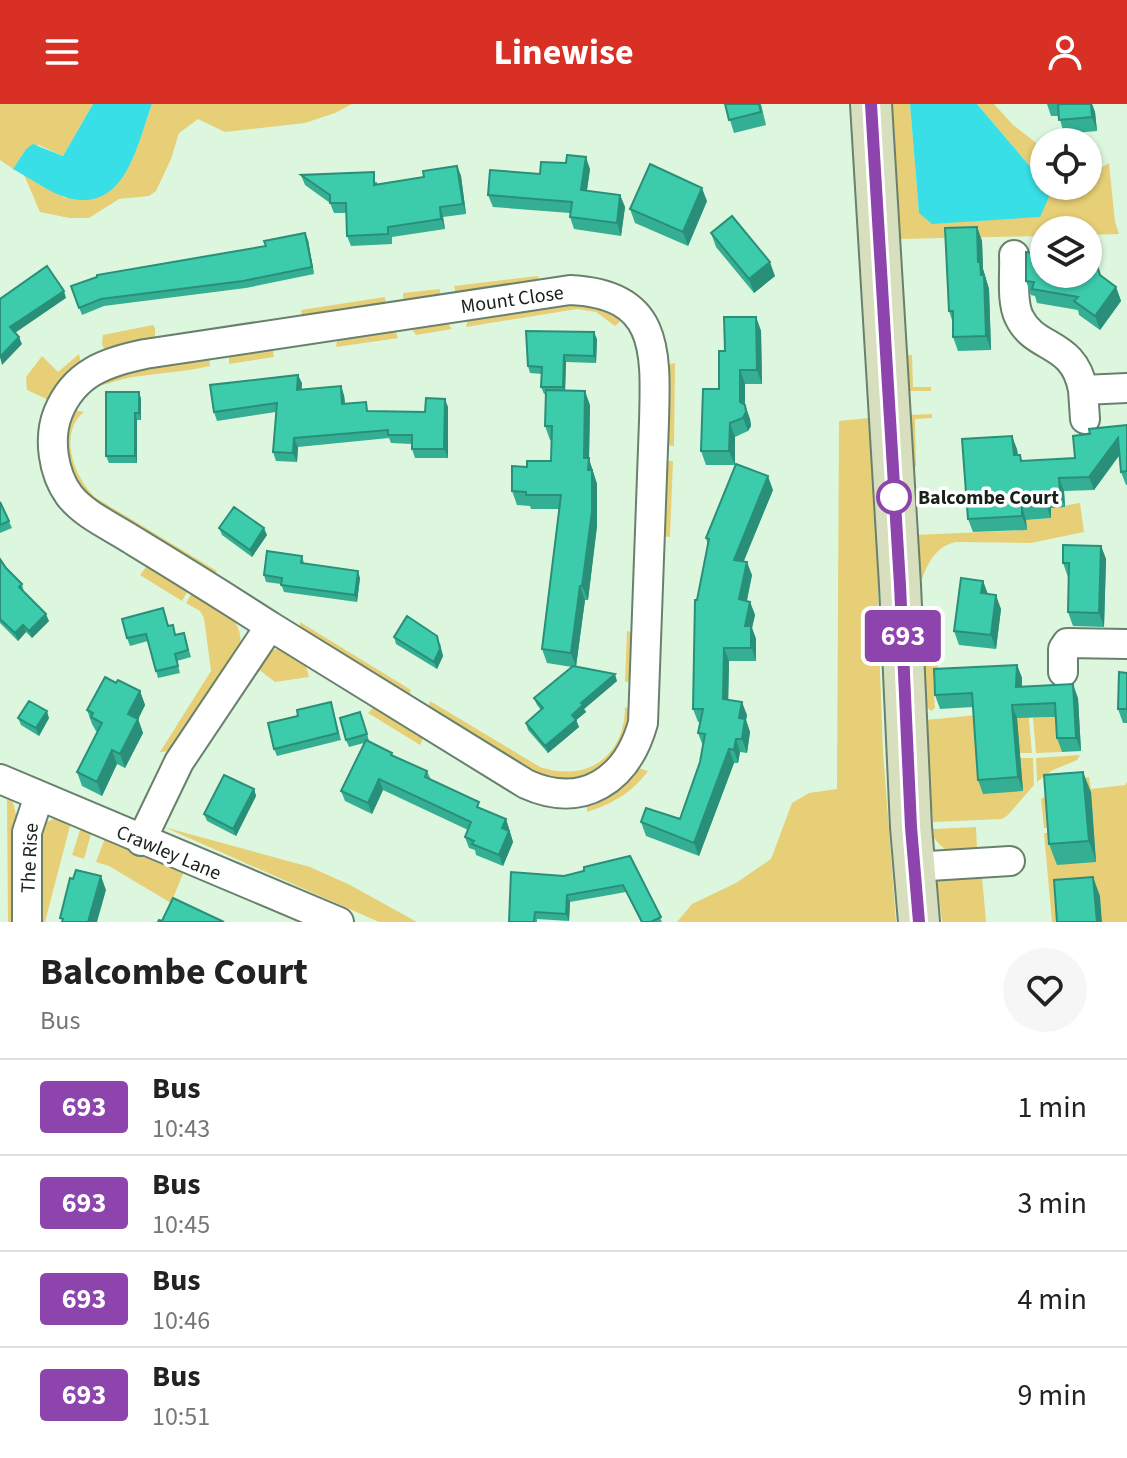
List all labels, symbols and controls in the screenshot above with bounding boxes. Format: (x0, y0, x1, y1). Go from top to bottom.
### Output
text: Linewise (493, 27, 634, 78)
icon: menu (40, 30, 84, 74)
icon: person (1043, 30, 1087, 74)
map controls (1030, 128, 1102, 288)
button: locate (1030, 128, 1102, 200)
button: layers (1030, 216, 1102, 288)
street label: Mount Close (459, 279, 565, 321)
marker: Balcombe Court (877, 480, 911, 514)
place label: Balcombe Court (918, 484, 1059, 512)
line badge: 693 (857, 610, 949, 662)
text: 693 (881, 616, 925, 656)
street label: Crawley Lane (112, 818, 225, 888)
street label: The Rise (14, 822, 46, 894)
text: Balcombe Court (40, 945, 308, 999)
button: heart (1003, 948, 1087, 1032)
text: Bus (40, 1002, 80, 1039)
text: Bus (152, 1067, 200, 1110)
text: 1 min (1017, 1086, 1087, 1129)
text: 693 (62, 1087, 106, 1127)
text: 10:43 (152, 1110, 210, 1147)
text: Bus (152, 1163, 200, 1206)
text: 3 min (1017, 1182, 1087, 1225)
text: 693 (62, 1183, 106, 1223)
text: 10:45 (152, 1206, 210, 1243)
text: Bus (152, 1259, 200, 1302)
text: 4 min (1017, 1278, 1087, 1321)
text: 693 (62, 1279, 106, 1319)
text: 10:46 (152, 1302, 210, 1339)
text: Bus (152, 1355, 200, 1398)
text: 9 min (1017, 1374, 1087, 1417)
text: 693 (62, 1375, 106, 1415)
text: 10:51 (152, 1398, 210, 1435)

